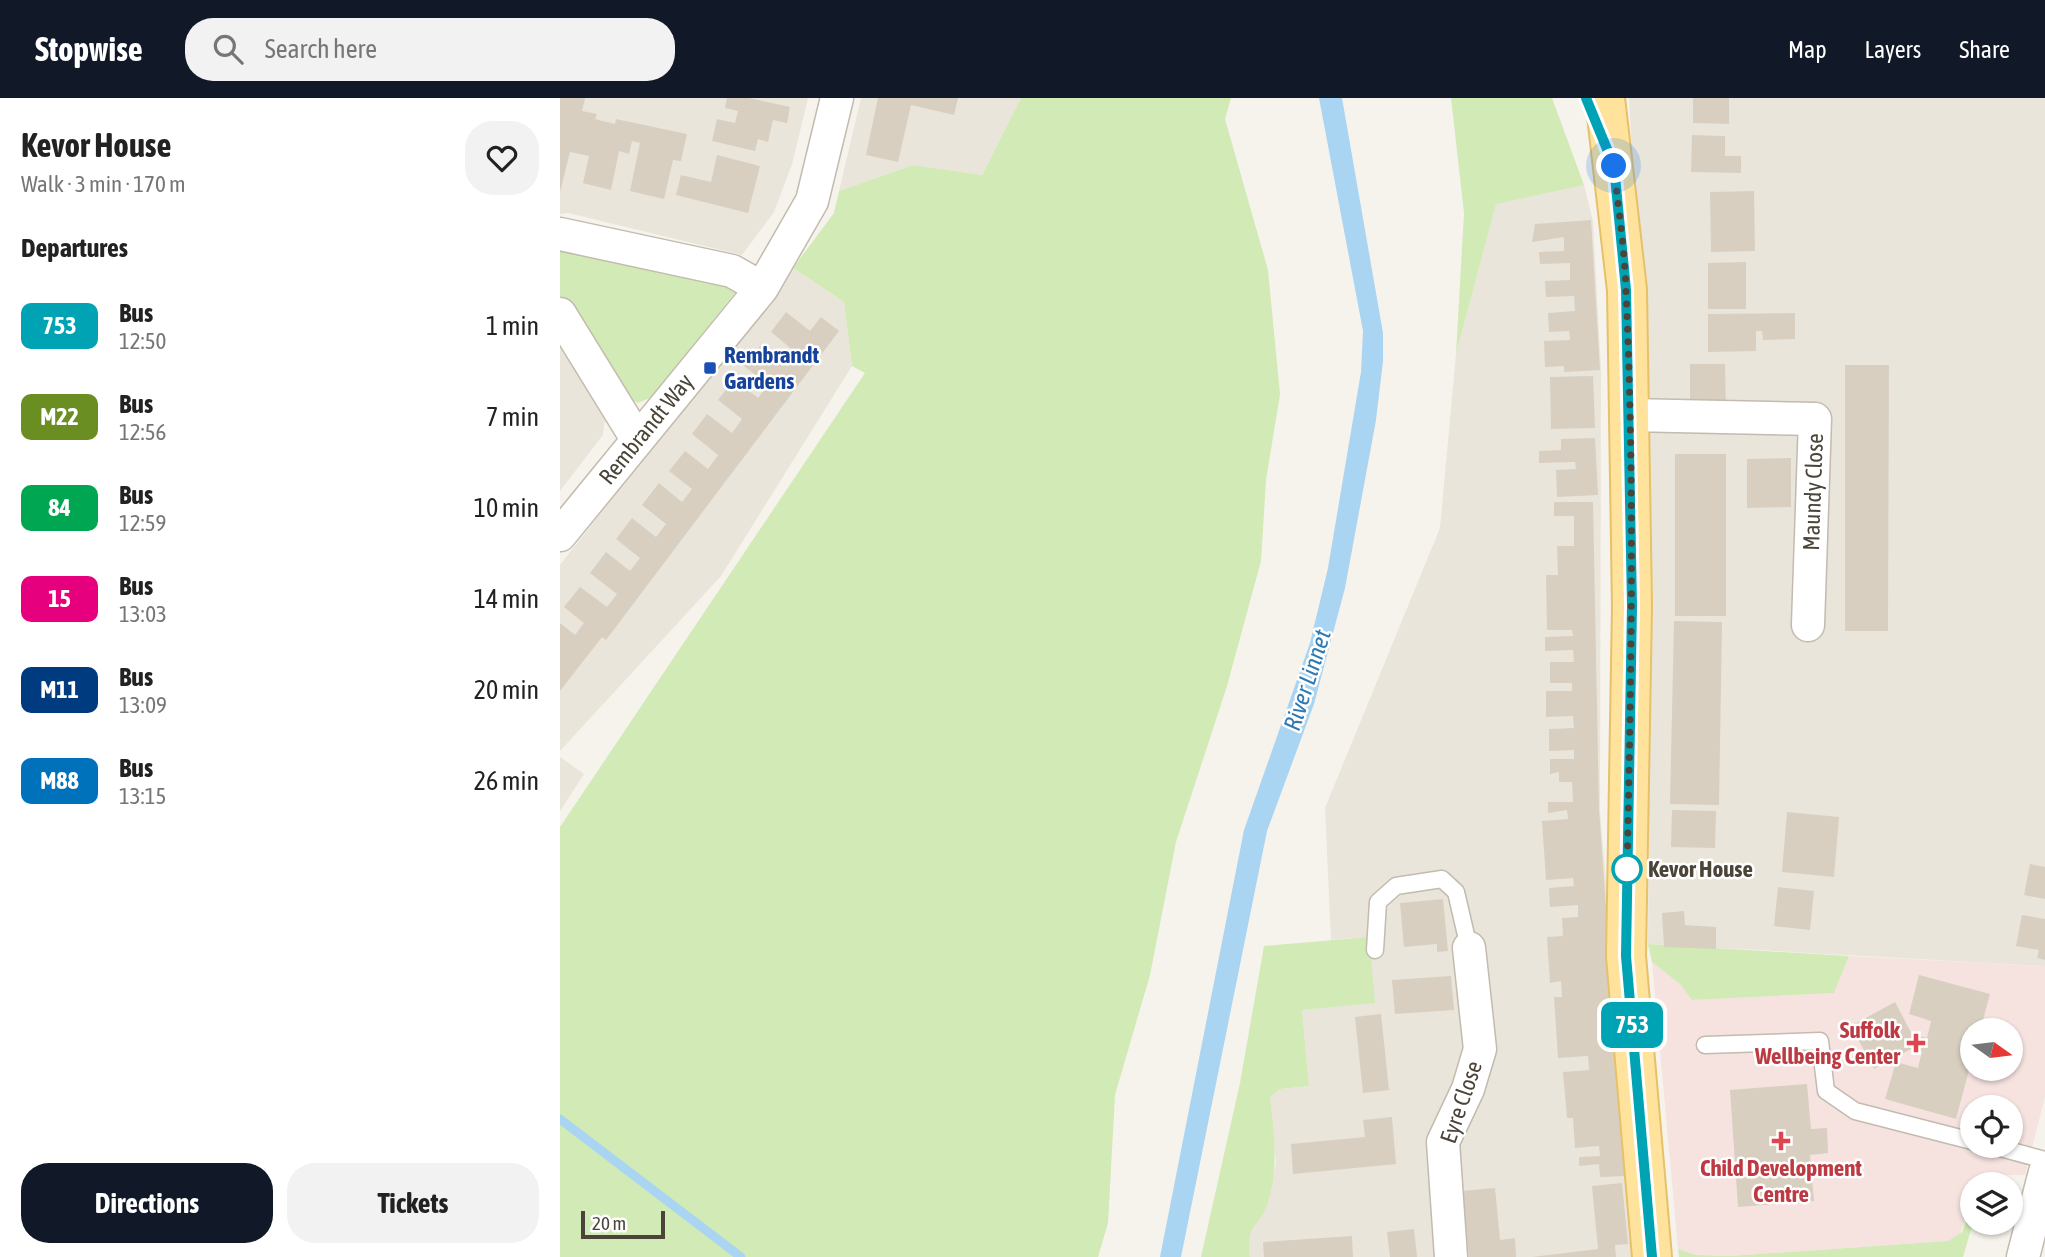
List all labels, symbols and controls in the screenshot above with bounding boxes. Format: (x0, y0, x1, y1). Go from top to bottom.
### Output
search box (185, 18, 675, 81)
text: Stopwise (35, 30, 143, 68)
icon: search (209, 30, 247, 68)
text: Search here (265, 34, 377, 64)
text: Map (1788, 36, 1827, 63)
text: Layers (1865, 36, 1921, 63)
text: Share (1959, 36, 2010, 63)
button: heart (465, 121, 539, 195)
text: Kevor House (21, 126, 171, 164)
your location (1596, 148, 1631, 183)
text: Walk · 3 min · 170 m (21, 171, 185, 197)
text: Departures (21, 233, 128, 263)
text: Bus (119, 298, 153, 328)
text: 1 min (486, 311, 539, 341)
text: 753 (43, 312, 76, 339)
text: 12:50 (119, 328, 166, 354)
place label: Rembrandt Gardens (724, 342, 819, 394)
marker: Rembrandt Gardens (702, 360, 718, 376)
street label: Rembrandt Way (594, 369, 698, 489)
text: Bus (119, 389, 153, 419)
text: 7 min (486, 402, 539, 432)
text: M22 (40, 403, 79, 430)
text: 12:56 (119, 419, 166, 445)
street label: Maundy Close (1798, 433, 1828, 551)
text: Bus (119, 480, 153, 510)
text: 10 min (474, 493, 539, 523)
text: 84 (48, 494, 71, 521)
text: 12:59 (119, 510, 166, 536)
text: Bus (119, 571, 153, 601)
text: 14 min (474, 584, 539, 614)
text: 15 (48, 585, 71, 612)
text: 13:03 (119, 601, 167, 627)
water label: River Linnet (1278, 626, 1336, 734)
text: Bus (119, 662, 153, 692)
text: 20 min (474, 675, 539, 705)
text: M11 (40, 676, 79, 703)
text: 13:09 (119, 692, 167, 718)
text: Bus (119, 753, 153, 783)
text: 26 min (474, 766, 539, 796)
text: M88 (40, 767, 79, 794)
text: 13:15 (119, 783, 166, 809)
marker: Kevor House (1612, 854, 1642, 884)
place label: Kevor House (1648, 856, 1753, 882)
line badge: 753 (1592, 1002, 1672, 1048)
text: 753 (1615, 1011, 1649, 1038)
place label: Suffolk Wellbeing Center (1754, 1017, 1901, 1069)
north arrow (1960, 1018, 2023, 1082)
map controls (1960, 1018, 2023, 1235)
marker: Suffolk Wellbeing Center (1906, 1033, 1926, 1053)
street label: Eyre Close (1435, 1057, 1487, 1147)
button: locate (1960, 1095, 2023, 1158)
marker: Child Development Centre (1771, 1131, 1791, 1151)
place label: Child Development Centre (1700, 1155, 1862, 1207)
button: Directions (21, 1163, 273, 1243)
button: Tickets (287, 1163, 539, 1243)
button: layers (1960, 1172, 2023, 1235)
scale bar (581, 1208, 665, 1240)
text: 20 m (592, 1212, 626, 1234)

